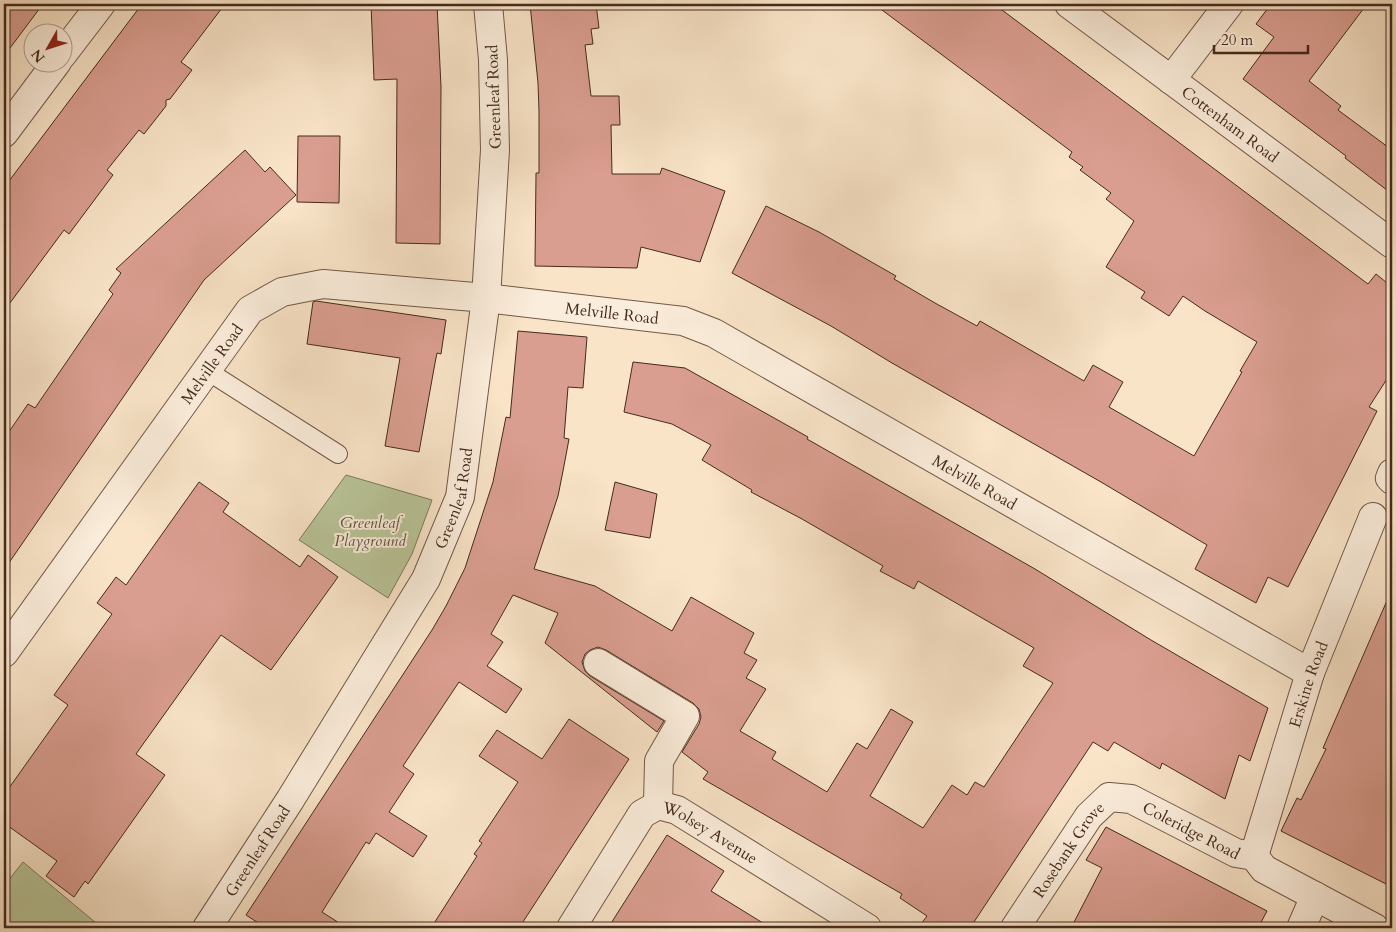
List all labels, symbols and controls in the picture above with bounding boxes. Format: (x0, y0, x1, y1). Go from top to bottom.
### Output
north arrow (22, 22, 72, 72)
scale bar (1214, 22, 1307, 54)
text: 20 m (1221, 30, 1253, 50)
street label: Greenleaf Road (481, 44, 507, 150)
text: N (27, 45, 49, 67)
street label: Cottenham Road (1177, 81, 1283, 168)
street label: Melville Road (564, 297, 660, 330)
street label: Melville Road (176, 319, 249, 409)
street label: Greenleaf Road (430, 446, 478, 553)
street label: Melville Road (928, 450, 1021, 516)
park label: Greenleaf Playground (334, 512, 407, 552)
street label: Erskine Road (1284, 638, 1334, 730)
street label: Wolsey Avenue (659, 796, 762, 870)
street label: Rosebank Grove (1028, 797, 1110, 902)
street label: Coleridge Road (1139, 797, 1244, 865)
street label: Greenleaf Road (220, 801, 296, 901)

